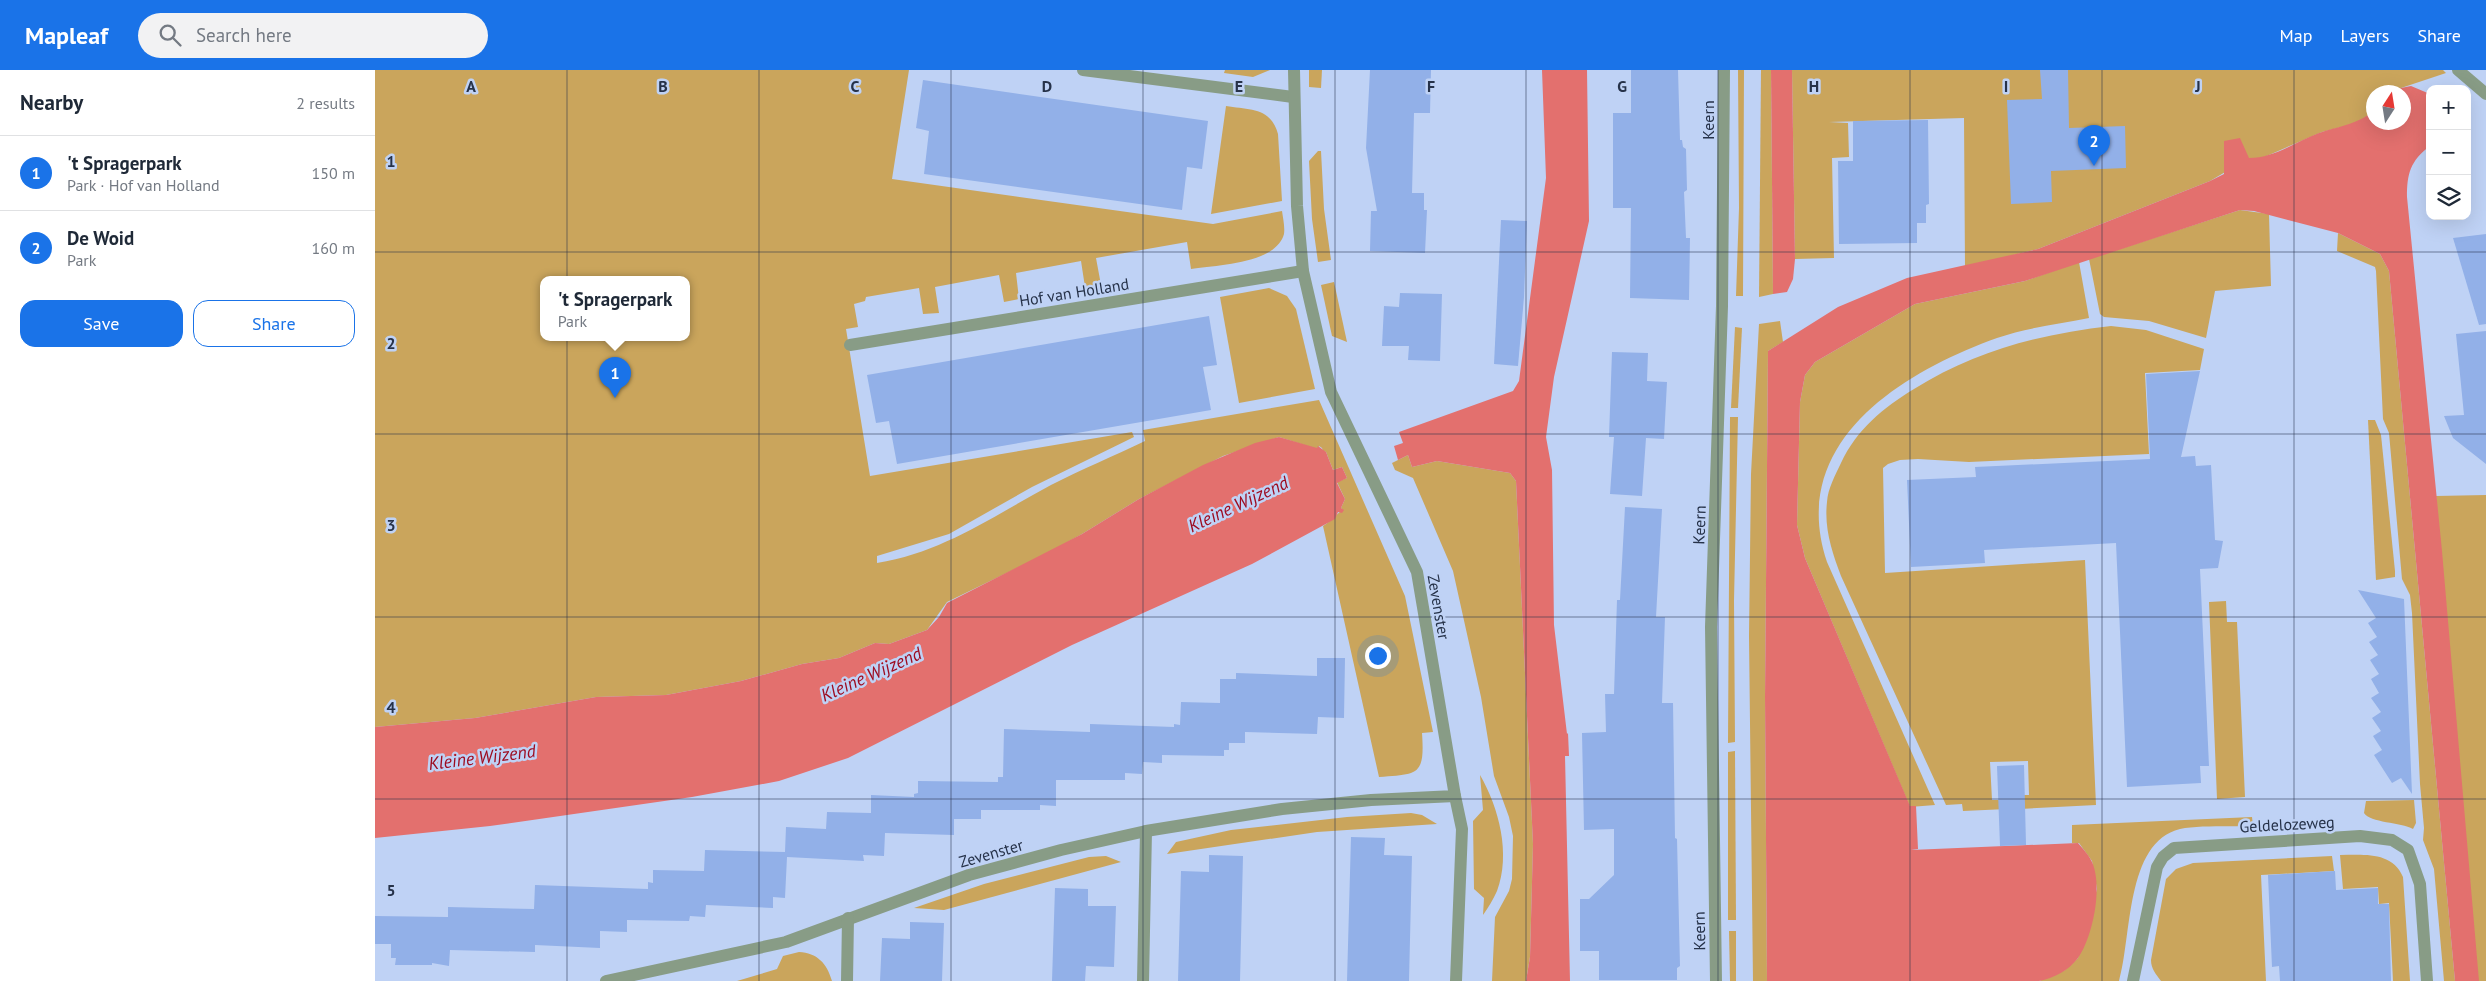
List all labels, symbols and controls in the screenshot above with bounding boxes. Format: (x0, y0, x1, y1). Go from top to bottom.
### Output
search box (138, 13, 488, 58)
text: Mapleaf (25, 20, 108, 51)
icon: search (156, 21, 184, 49)
text: Search here (196, 23, 292, 47)
text: Map (2280, 24, 2312, 47)
text: Layers (2340, 24, 2389, 47)
text: Share (2417, 24, 2461, 47)
text: A (466, 76, 476, 96)
text: B (658, 76, 668, 96)
text: C (851, 76, 860, 96)
text: D (1042, 76, 1052, 96)
text: E (1235, 76, 1243, 96)
text: F (1427, 76, 1435, 96)
text: G (1617, 76, 1627, 96)
text: H (1809, 76, 1819, 96)
text: I (2004, 76, 2008, 96)
text: J (2194, 76, 2201, 96)
north arrow (2366, 85, 2411, 130)
map controls (2426, 85, 2471, 220)
button: + (2426, 85, 2471, 130)
text: Nearby (20, 89, 83, 116)
text: 2 results (296, 93, 355, 113)
street label: Keern (1698, 100, 1718, 140)
pin: 2 (2078, 125, 2110, 166)
button: − (2426, 130, 2471, 175)
text: 't Spragerpark (67, 151, 182, 175)
text: 1 (386, 151, 396, 171)
text: 1 (31, 163, 41, 183)
text: 150 m (312, 163, 355, 183)
text: Park · Hof van Holland (67, 175, 220, 195)
button: layers (2426, 175, 2471, 220)
text: De Woid (67, 226, 134, 250)
text: 2 (31, 238, 41, 258)
text: 160 m (312, 238, 355, 258)
text: Park (67, 250, 96, 270)
street label: Hof van Holland (1018, 273, 1130, 311)
popup (540, 276, 690, 341)
text: 't Spragerpark (558, 287, 672, 311)
button: Save (20, 300, 183, 347)
button: Share (193, 300, 355, 347)
text: Park (558, 311, 587, 331)
text: 2 (386, 333, 396, 353)
pin: 1 (599, 357, 631, 398)
water label: Kleine Wijzend (1184, 470, 1293, 537)
street label: Keern (1688, 505, 1710, 545)
text: 3 (386, 515, 396, 535)
street label: Zevenster (1423, 573, 1455, 642)
water label: Kleine Wijzend (817, 641, 926, 706)
your location (1365, 643, 1391, 669)
text: 4 (386, 697, 396, 717)
water label: Kleine Wijzend (427, 739, 538, 775)
street label: Geldelozeweg (2239, 812, 2335, 836)
street label: Zevenster (957, 834, 1026, 872)
text: 5 (386, 880, 396, 900)
street label: Keern (1689, 911, 1709, 951)

